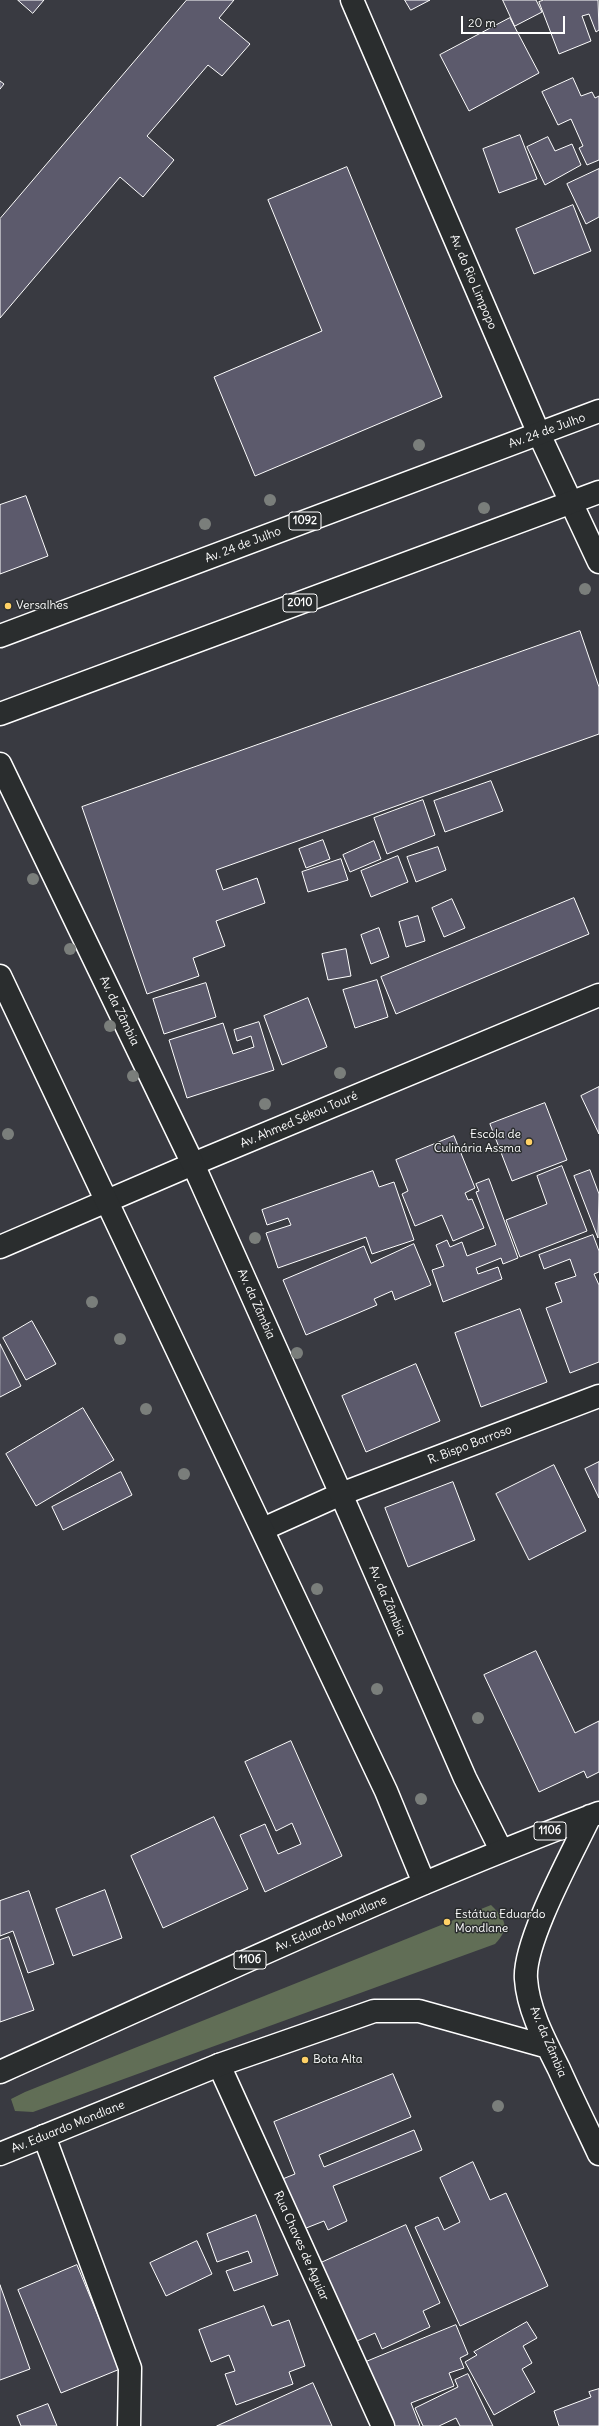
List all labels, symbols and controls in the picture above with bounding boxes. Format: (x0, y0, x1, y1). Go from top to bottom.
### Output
scale bar (463, 8, 567, 34)
text: 20 m (468, 15, 496, 30)
street label: Av. do Rio Limpopo (446, 232, 500, 332)
street label: Av. 24 de Julho (507, 410, 587, 452)
road number: 1092 (289, 512, 321, 530)
street label: Av. 24 de Julho (203, 524, 283, 566)
road number: 2010 (283, 594, 317, 612)
place label: Versalhes (16, 599, 68, 613)
marker: Versalhes (3, 601, 13, 611)
street label: Av. da Zâmbia (96, 974, 142, 1048)
street label: Av. Ahmed Sékou Touré (238, 1089, 360, 1151)
place label: Escola de Culinária Assma (434, 1128, 521, 1156)
marker: Escola de Culinária Assma (524, 1137, 534, 1147)
street label: Av. da Zâmbia (234, 1267, 278, 1341)
street label: R. Bispo Barroso (426, 1422, 514, 1468)
street label: Av. da Zâmbia (366, 1563, 408, 1639)
road number: 1106 (534, 1822, 566, 1840)
street label: Av. Eduardo Mondlane (273, 1893, 389, 1955)
place label: Estátua Eduardo Mondlane (455, 1908, 545, 1936)
marker: Estátua Eduardo Mondlane (442, 1917, 452, 1927)
road number: 1106 (234, 1951, 266, 1969)
street label: Av. da Zâmbia (527, 2004, 569, 2080)
place label: Bota Alta (313, 2053, 363, 2067)
marker: Bota Alta (300, 2055, 310, 2065)
street label: Av. Eduardo Mondlane (9, 2098, 127, 2156)
street label: Rua Chaves de Aguiar (270, 2189, 332, 2303)

